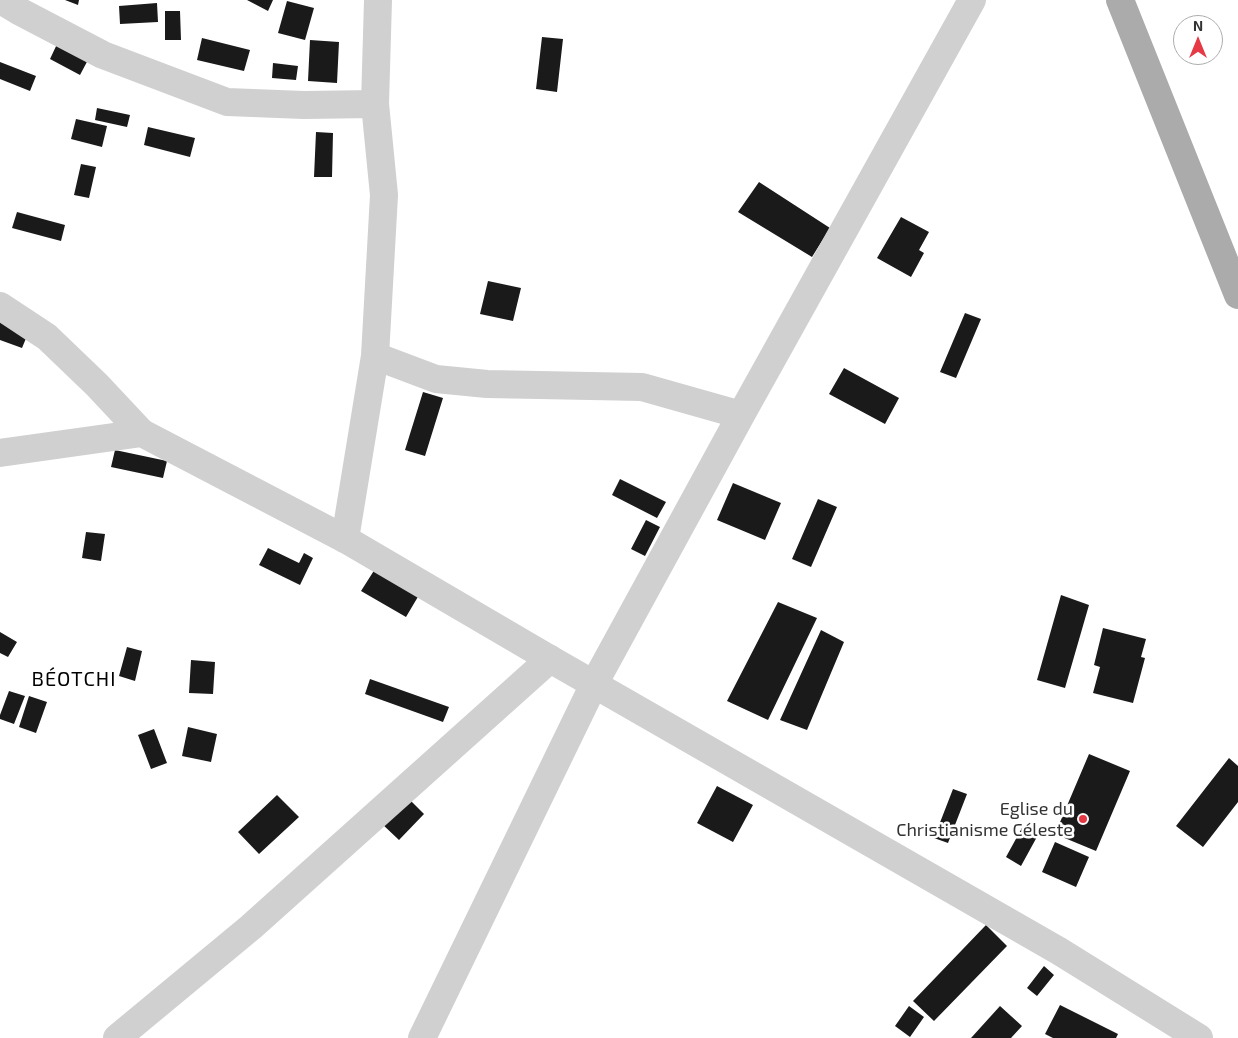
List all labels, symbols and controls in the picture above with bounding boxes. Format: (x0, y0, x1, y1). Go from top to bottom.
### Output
north arrow (1173, 15, 1223, 65)
text: N (1193, 17, 1203, 34)
district label: BÉOTCHI (31, 667, 117, 691)
place label: Eglise du Christianisme Céleste (896, 798, 1073, 841)
marker: Eglise du Christianisme Céleste (1077, 813, 1089, 825)

